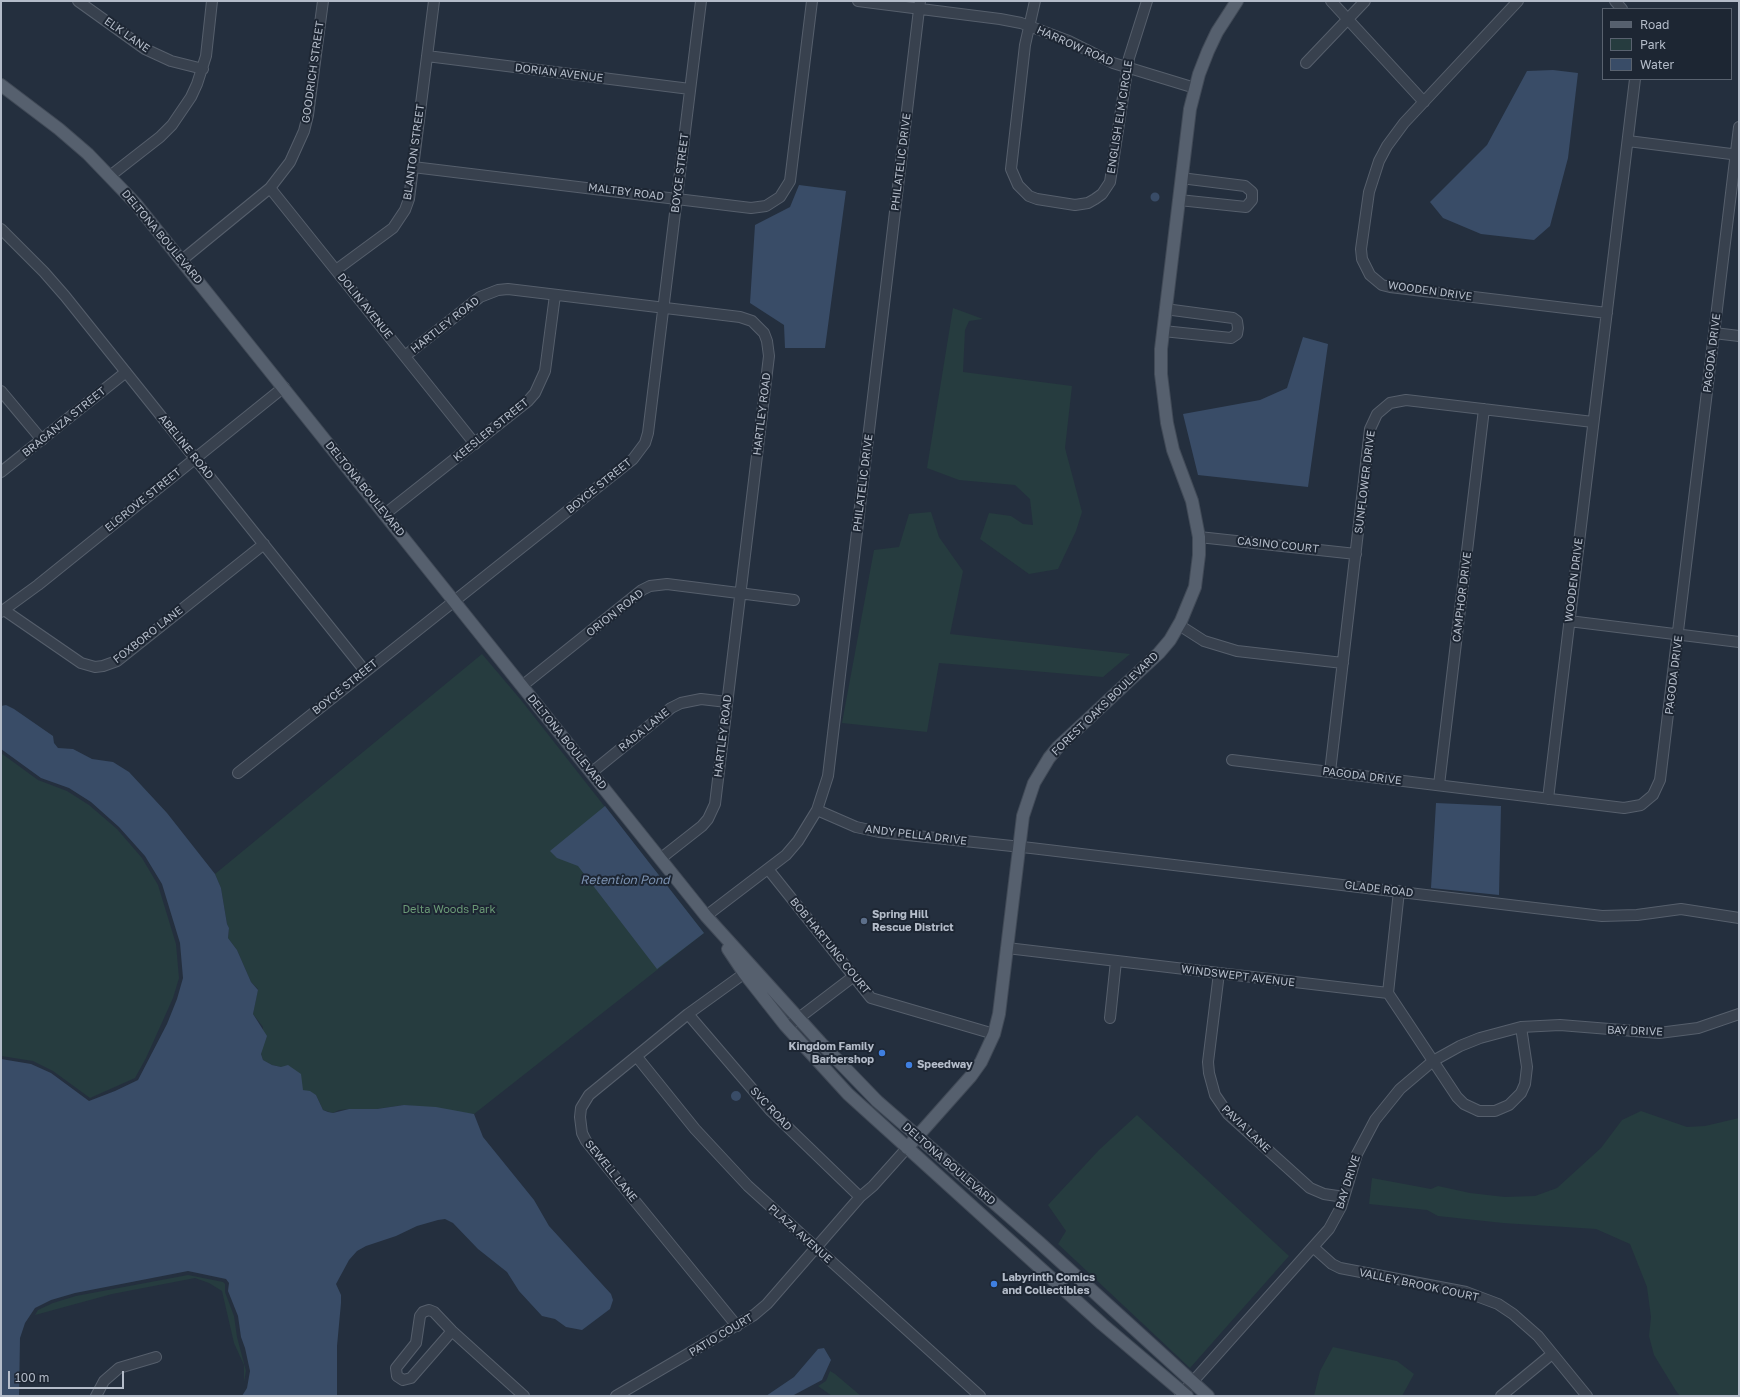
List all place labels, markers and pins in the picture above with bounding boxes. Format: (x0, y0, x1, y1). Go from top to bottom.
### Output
place label: Spring Hill Rescue District (872, 908, 954, 934)
marker: Spring Hill Rescue District (859, 916, 869, 926)
place label: Kingdom Family Barbershop (788, 1040, 874, 1066)
marker: Kingdom Family Barbershop (877, 1048, 887, 1058)
place label: Speedway (917, 1058, 973, 1072)
marker: Speedway (904, 1060, 914, 1070)
place label: Labyrinth Comics and Collectibles (1002, 1271, 1095, 1297)
marker: Labyrinth Comics and Collectibles (989, 1279, 999, 1289)

